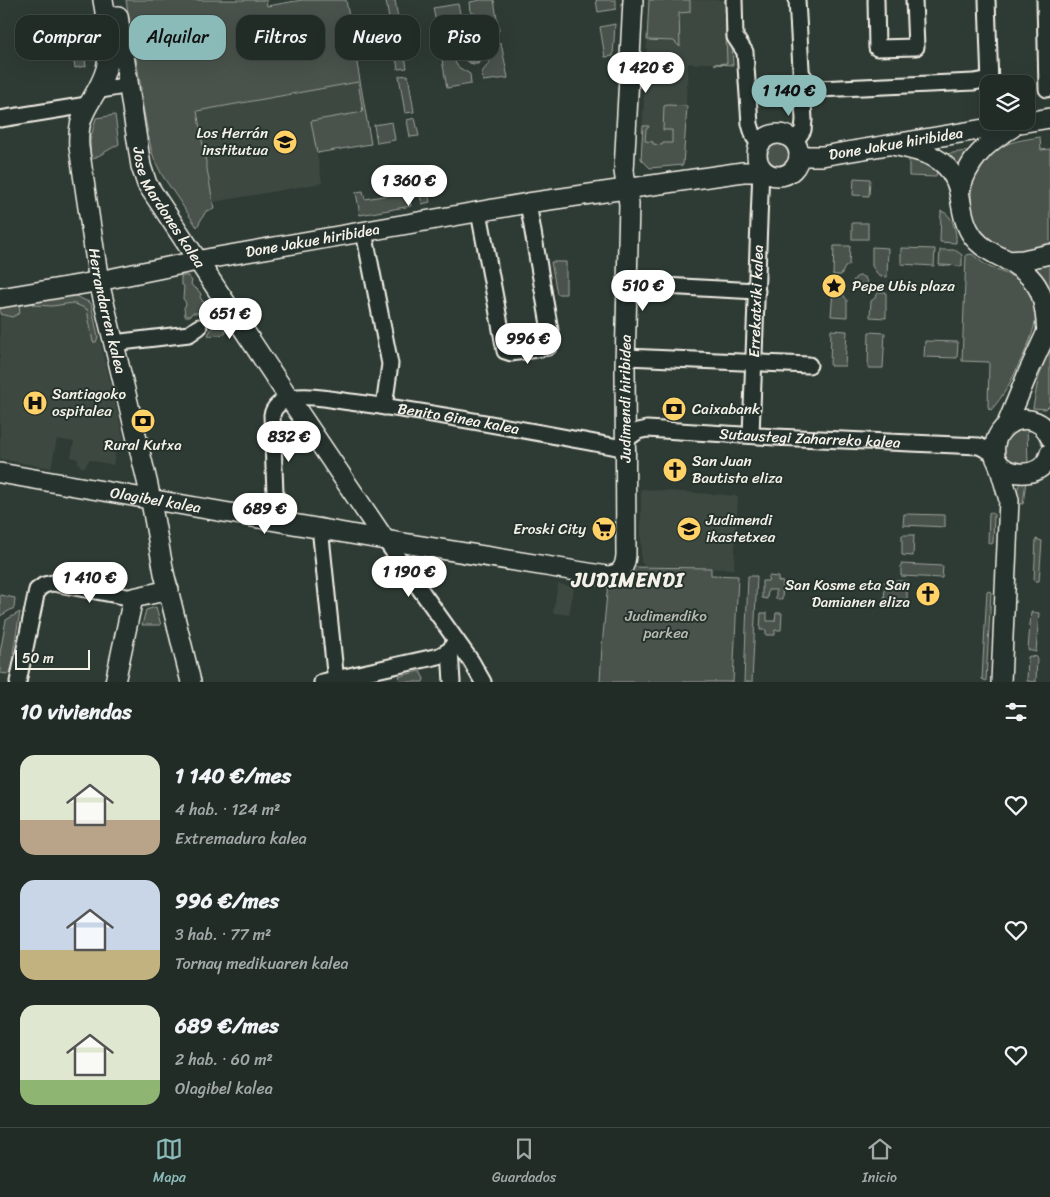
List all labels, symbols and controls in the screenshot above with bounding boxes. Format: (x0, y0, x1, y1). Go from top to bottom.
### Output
chip: Comprar (15, 15, 119, 60)
chip: Alquilar (129, 15, 226, 60)
chip: Filtros (236, 15, 325, 60)
chip: Nuevo (335, 15, 420, 60)
chip: Piso (430, 15, 499, 60)
pin: 1 420 € (600, 52, 692, 94)
text: 1 420 € (618, 53, 674, 82)
pin: 1 140 € (743, 74, 835, 117)
map controls (980, 75, 1035, 130)
button: layers (980, 75, 1035, 130)
text: 1 140 € (763, 76, 815, 105)
place label: Los Herrán institutua (196, 120, 268, 163)
street label: Done Jakue hiribidea (827, 120, 965, 168)
school or university icon: Los Herrán institutua (272, 129, 298, 155)
street label: Jose Mardones kalea (125, 144, 213, 274)
pin: 1 360 € (363, 164, 455, 207)
text: 1 360 € (382, 166, 436, 195)
street label: Done Jakue hiribidea (244, 216, 382, 265)
street label: Errekatxiki kalea (741, 244, 771, 358)
street label: Herrandarren kalea (81, 246, 134, 377)
pin: 510 € (608, 270, 678, 312)
text: 510 € (622, 271, 664, 300)
place icon: Pepe Ubis plaza (821, 273, 847, 299)
place label: Pepe Ubis plaza (852, 273, 955, 299)
pin: 651 € (195, 298, 265, 340)
text: 651 € (210, 299, 250, 328)
pin: 996 € (493, 322, 563, 365)
text: 996 € (506, 324, 550, 353)
street label: Judimendi hiribidea (612, 334, 639, 464)
place label: Santiagoko ospitalea (52, 381, 126, 424)
hospital icon: Santiagoko ospitalea (22, 390, 48, 416)
street label: Benito Ginea kalea (396, 396, 522, 442)
bank icon: Caixabank (661, 396, 687, 422)
place label: Caixabank (692, 396, 761, 422)
bank icon: Rural Kutxa (130, 408, 156, 434)
pin: 832 € (254, 420, 324, 463)
street label: Sutaustegi Zaharreko kalea (719, 421, 902, 456)
text: 832 € (268, 422, 310, 451)
place label: Rural Kutxa (104, 432, 182, 458)
place label: San Juan Bautista eliza (692, 448, 783, 491)
church icon: San Juan Bautista eliza (662, 457, 688, 483)
street label: Olagibel kalea (108, 479, 204, 521)
pin: 689 € (230, 492, 300, 535)
text: 689 € (243, 494, 287, 523)
place label: Judimendi ikastetxea (705, 507, 776, 550)
place label: Eroski City (513, 516, 586, 542)
supermarket icon: Eroski City (591, 516, 617, 542)
school or university icon: Judimendi ikastetxea (676, 516, 702, 542)
pin: 1 190 € (363, 556, 455, 598)
text: 1 190 € (383, 557, 435, 586)
pin: 1 410 € (44, 562, 136, 604)
text: 1 410 € (64, 563, 116, 592)
district label: JUDIMENDI (571, 563, 685, 598)
place label: San Kosme eta San Damianen eliza (785, 572, 910, 615)
church icon: San Kosme eta San Damianen eliza (915, 581, 941, 607)
park label: Judimendiko parkea (624, 603, 707, 646)
text: 50 m (22, 646, 54, 671)
scale bar (15, 647, 90, 670)
text: 10 viviendas (20, 693, 132, 731)
icon: filters (1002, 698, 1030, 726)
text: 1 140 €/mes (175, 757, 291, 795)
icon: home (60, 775, 120, 835)
icon: heart (1002, 791, 1030, 819)
text: 4 hab. · 124 m² (175, 795, 280, 824)
text: Extremadura kalea (175, 824, 307, 853)
text: 996 €/mes (175, 882, 279, 920)
icon: home (60, 900, 120, 960)
icon: heart (1002, 916, 1030, 944)
text: 3 hab. · 77 m² (175, 920, 271, 949)
text: Tornay medikuaren kalea (175, 949, 349, 978)
text: 689 €/mes (175, 1007, 279, 1045)
icon: home (60, 1025, 120, 1085)
icon: heart (1002, 1041, 1030, 1069)
text: 2 hab. · 60 m² (175, 1045, 273, 1074)
text: Olagibel kalea (175, 1074, 273, 1103)
tab: Mapa (153, 1135, 186, 1190)
tab: Guardados (492, 1135, 556, 1190)
tab: Inicio (862, 1135, 897, 1190)

